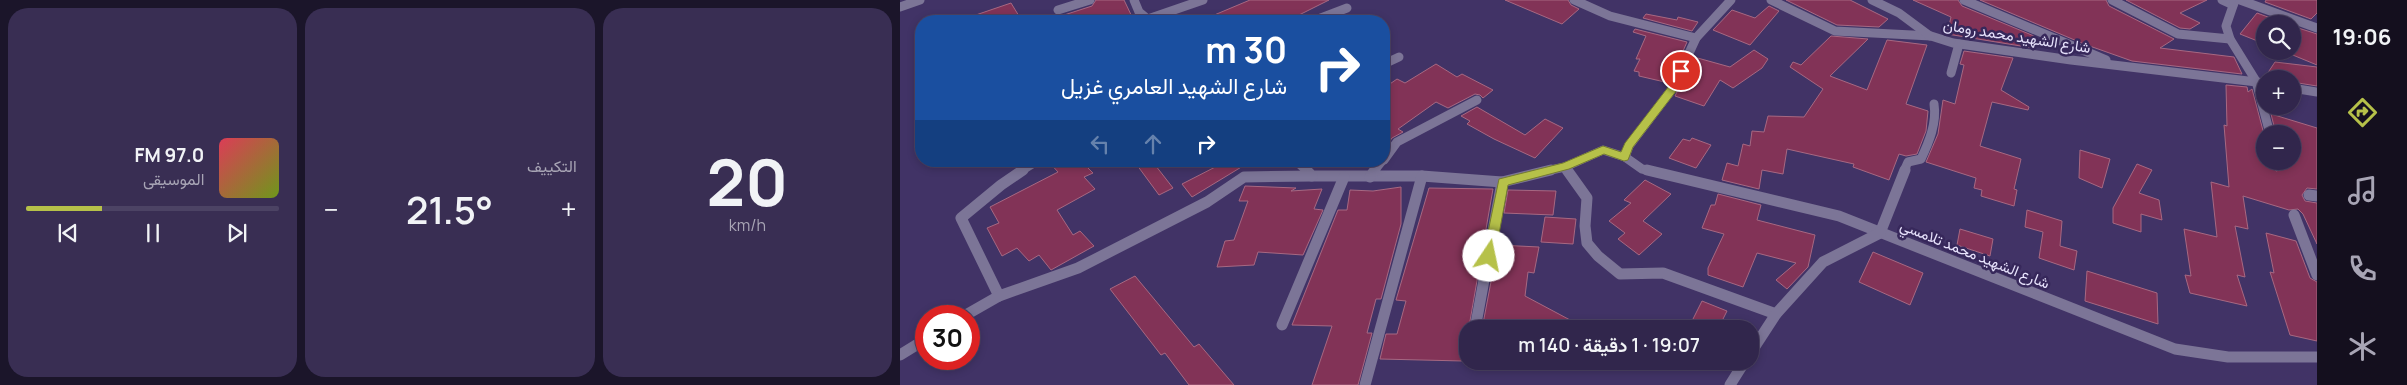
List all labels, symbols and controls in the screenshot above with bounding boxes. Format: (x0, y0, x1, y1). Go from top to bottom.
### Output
street label: شارع الشهيد محمد رومان (1942, 14, 2092, 59)
map controls (2256, 15, 2301, 170)
button: search (2256, 15, 2301, 60)
text: 19:06 (2333, 22, 2392, 52)
text: 30 m (1205, 26, 1287, 74)
icon: right (1305, 35, 1370, 100)
pin (1660, 50, 1702, 92)
icon: arrive (1667, 57, 1695, 85)
button: + (2256, 70, 2301, 115)
text: شارع الشهيد العامري غزيل (1061, 71, 1287, 101)
icon: directions (2345, 95, 2380, 130)
button: − (2256, 125, 2301, 170)
icon: left (1086, 130, 1114, 158)
icon: ahead (1139, 130, 1167, 158)
icon: right (1192, 130, 1220, 158)
text: 20 (707, 137, 788, 226)
text: 97.0 FM (134, 142, 204, 168)
text: التكييف (527, 155, 577, 177)
text: الموسيقى (143, 168, 204, 190)
icon: music (2345, 173, 2380, 208)
text: 21.5° (406, 183, 493, 235)
text: − (323, 190, 338, 228)
text: + (561, 190, 577, 228)
text: km/h (729, 214, 766, 236)
street label: شارع الشهيد محمد تلامسي (1896, 214, 2053, 296)
icon: previous (54, 219, 82, 247)
icon: pause (139, 219, 167, 247)
icon: next (223, 219, 251, 247)
position arrow (1462, 229, 1514, 281)
icon: phone (2345, 251, 2380, 286)
speed limit sign: 30 (915, 305, 980, 370)
icon: climate (2345, 329, 2380, 364)
text: 19:07 · 1 دقيقة · 140 m (1518, 332, 1700, 358)

